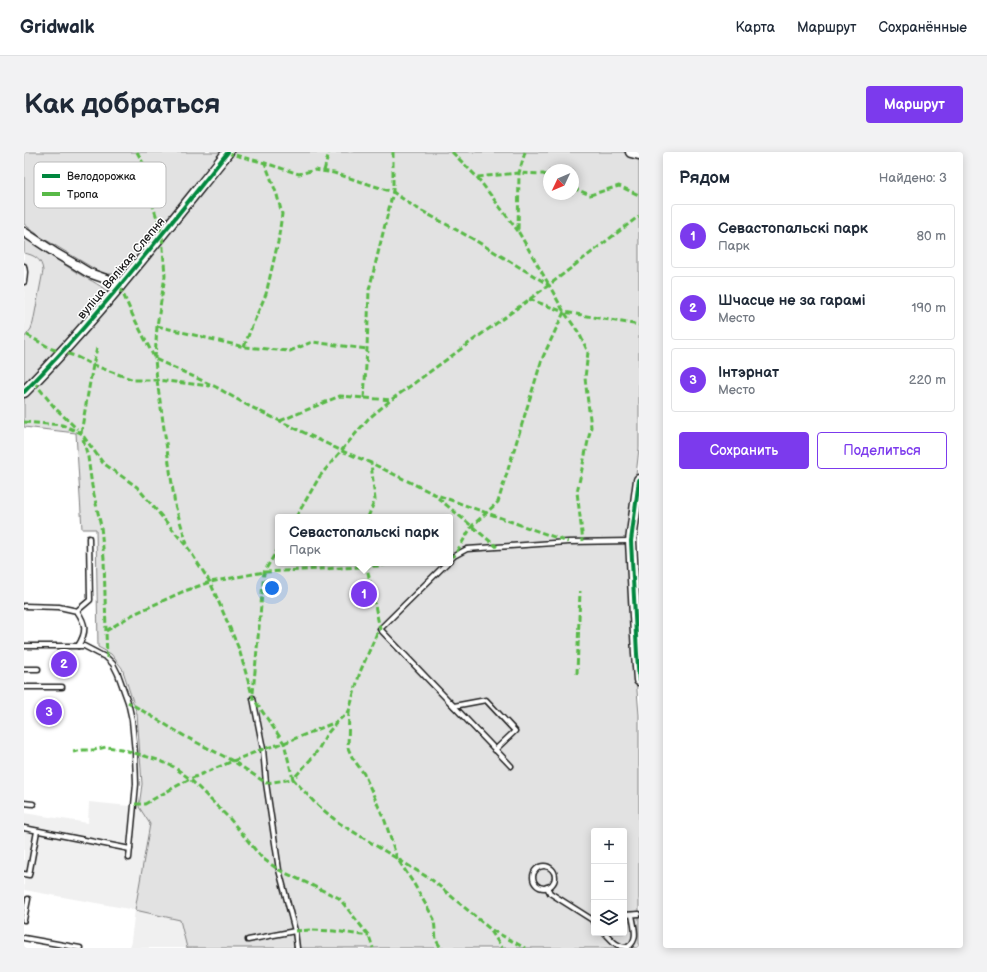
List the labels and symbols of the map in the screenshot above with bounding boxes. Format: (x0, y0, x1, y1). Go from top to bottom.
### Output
legend (34, 162, 166, 208)
north arrow (543, 164, 579, 200)
text: Велодорожка (67, 170, 136, 183)
text: Тропа (67, 188, 99, 201)
street label: вуліца Вялікая Слепня (74, 214, 169, 322)
your location (262, 578, 282, 598)
pin: 1 (351, 579, 377, 609)
pin: 2 (51, 649, 77, 679)
pin: 3 (36, 697, 62, 727)

